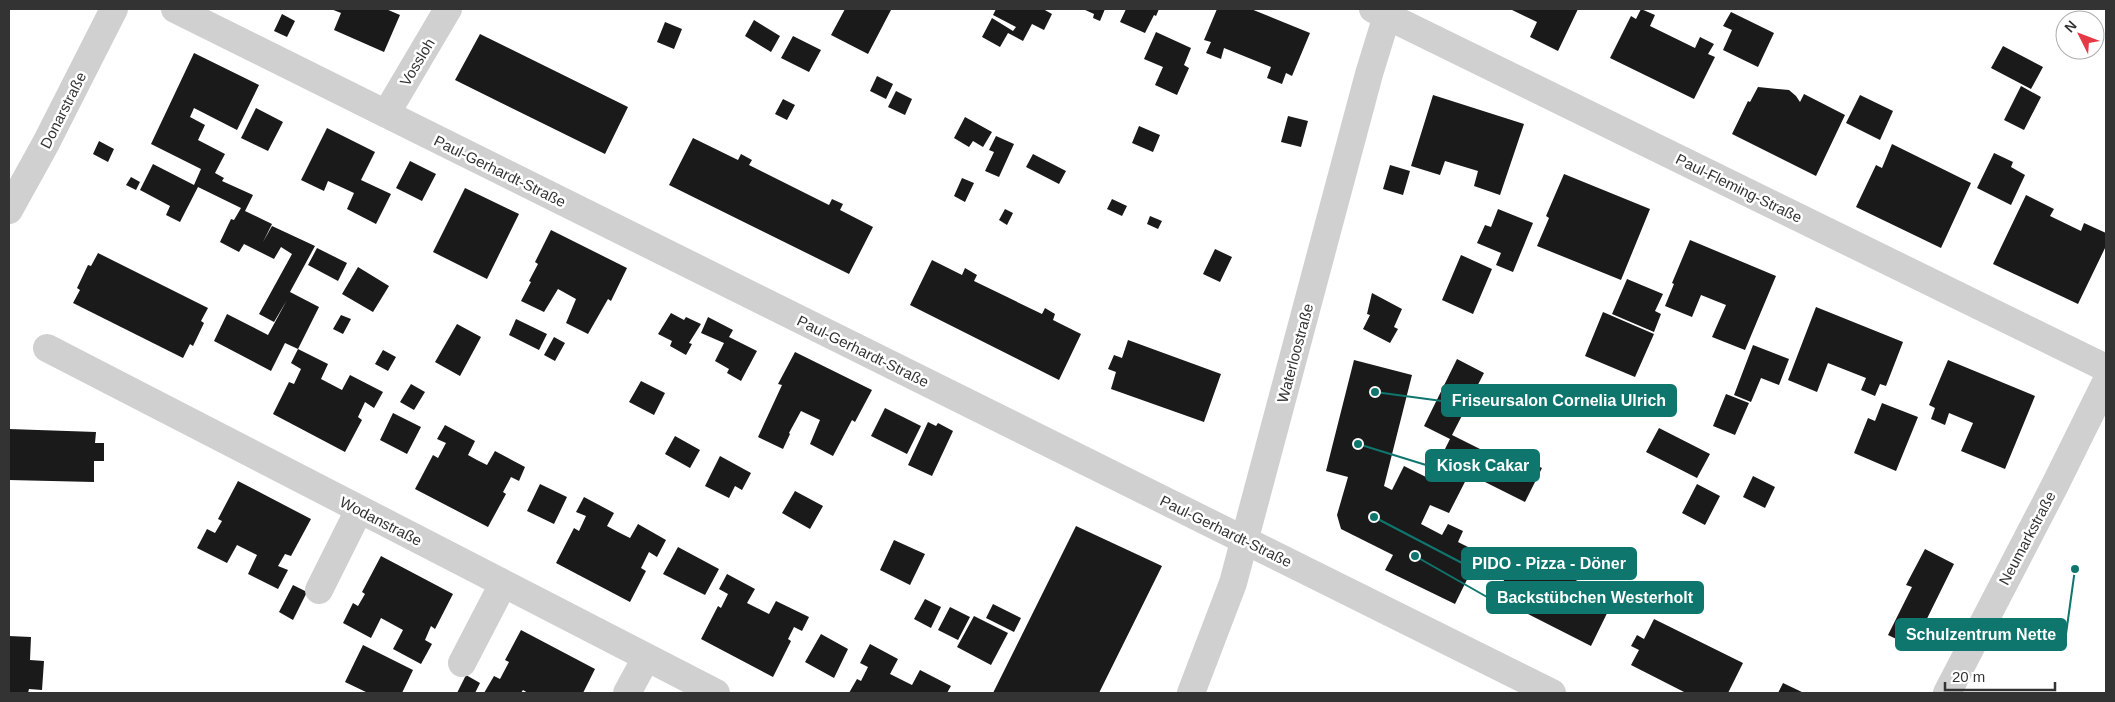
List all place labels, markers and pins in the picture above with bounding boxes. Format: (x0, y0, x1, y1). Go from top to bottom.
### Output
callout: Friseursalon Cornelia Ulrich (1442, 385, 1676, 416)
callout: Kiosk Cakar (1426, 450, 1539, 481)
callout: PIDO - Pizza - Döner (1462, 548, 1636, 579)
callout: Backstübchen Westerholt (1487, 582, 1703, 613)
callout: Schulzentrum Nette (1896, 619, 2066, 650)

